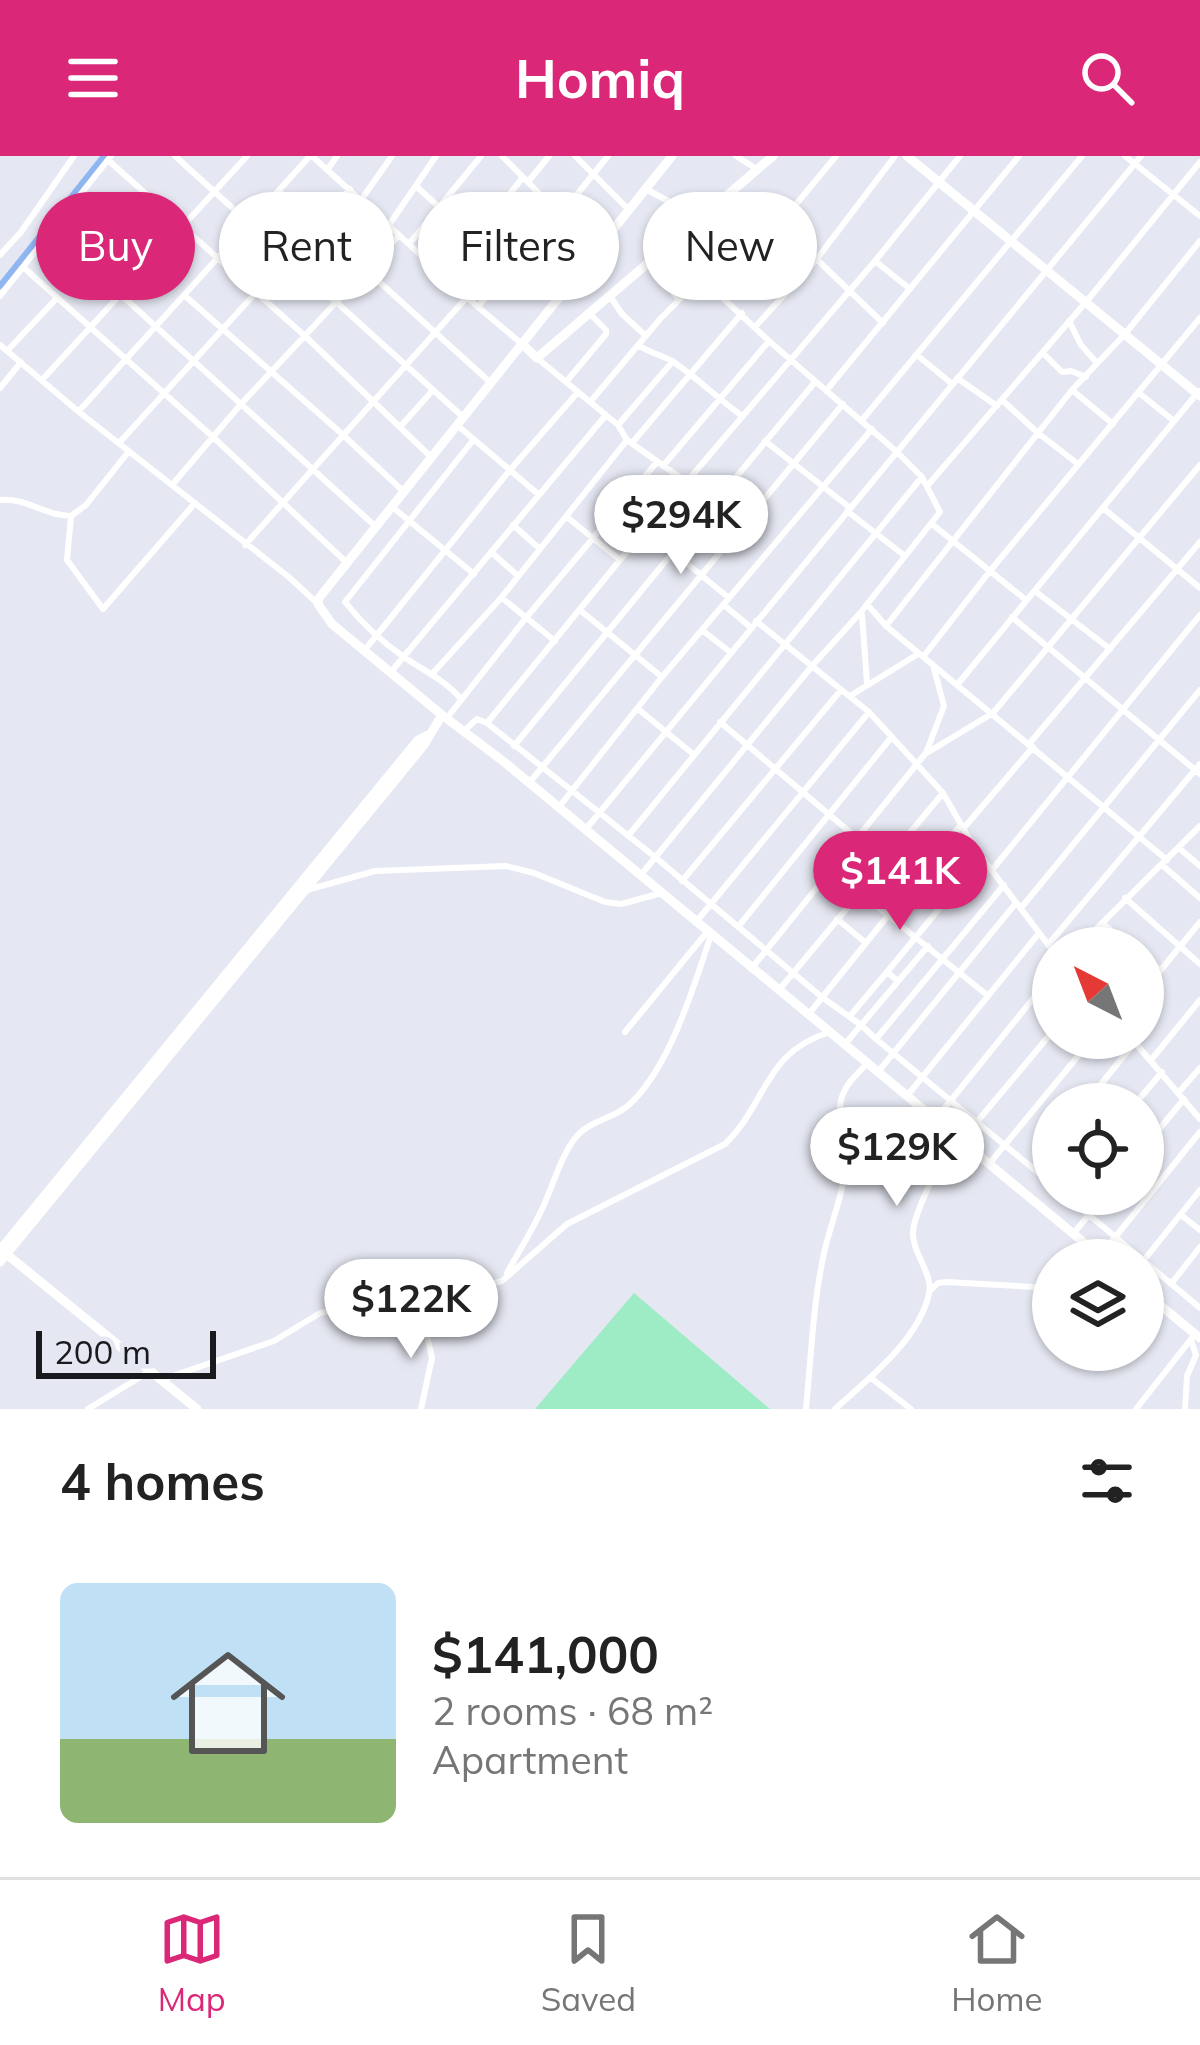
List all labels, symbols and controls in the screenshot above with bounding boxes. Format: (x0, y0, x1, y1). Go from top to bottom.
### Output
text: Homiq (515, 44, 685, 112)
icon: menu (60, 45, 126, 111)
icon: search (1074, 45, 1140, 111)
chip: Buy (36, 192, 195, 300)
chip: Rent (219, 192, 394, 300)
chip: Filters (418, 192, 619, 300)
chip: New (643, 192, 817, 300)
pin: $294K (597, 475, 765, 577)
text: $294K (621, 489, 741, 538)
pin: $141K (816, 831, 984, 933)
text: $141K (840, 845, 960, 894)
north arrow (1032, 927, 1164, 1059)
map controls (1032, 927, 1164, 1371)
button: locate (1032, 1083, 1164, 1215)
pin: $129K (813, 1107, 981, 1209)
text: $129K (837, 1121, 957, 1170)
button: layers (1032, 1239, 1164, 1371)
pin: $122K (327, 1259, 495, 1361)
text: $122K (351, 1273, 471, 1322)
scale bar (36, 1325, 216, 1378)
text: 200 m (54, 1331, 151, 1372)
icon: filters (1074, 1448, 1140, 1514)
text: 4 homes (60, 1449, 265, 1513)
text: $141,000 (432, 1622, 659, 1686)
icon: home (156, 1631, 300, 1775)
text: 2 rooms · 68 m² (432, 1686, 713, 1735)
text: Apartment (432, 1735, 628, 1784)
tab: Map (158, 1906, 226, 2019)
tab: Saved (541, 1906, 636, 2019)
tab: Home (951, 1906, 1042, 2019)

